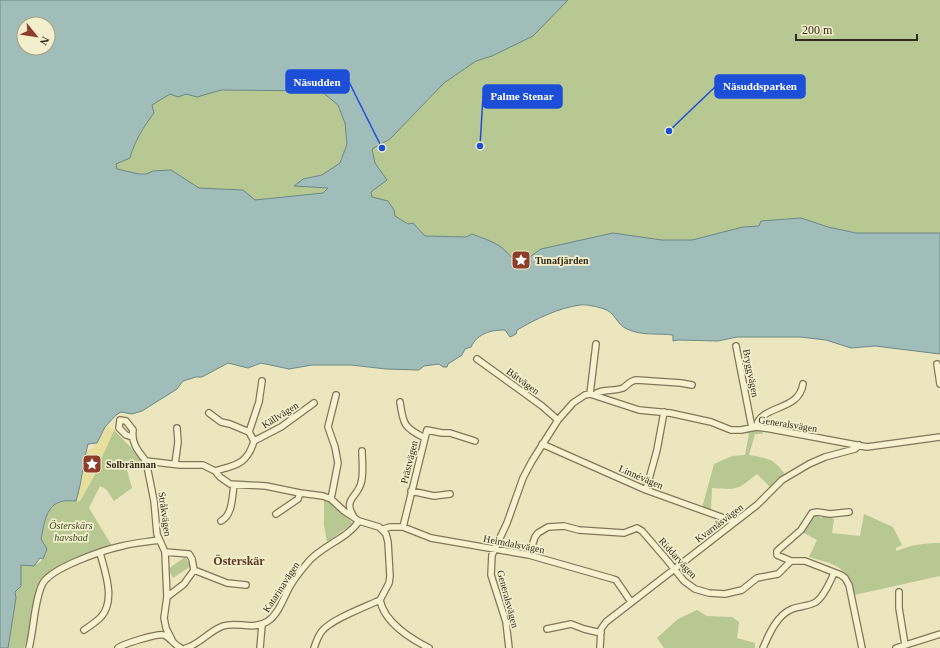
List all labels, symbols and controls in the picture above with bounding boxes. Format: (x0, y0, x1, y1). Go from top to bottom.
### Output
north arrow (16, 16, 56, 56)
scale bar (796, 16, 917, 42)
text: 200 m (802, 23, 833, 37)
text: N (37, 35, 52, 47)
callout: Näsudden (286, 70, 349, 93)
callout: Näsuddsparken (715, 75, 805, 98)
text: Näsudden (293, 76, 341, 88)
text: Näsuddsparken (723, 80, 797, 92)
callout: Palme Stenar (483, 85, 562, 108)
text: Palme Stenar (490, 90, 554, 102)
place icon: Tunafjärden (510, 249, 532, 271)
place label: Tunafjärden (535, 255, 589, 266)
street label: Bryggvägen (741, 348, 761, 398)
street label: Båtvägen (504, 365, 542, 397)
street label: Källvägen (260, 399, 300, 431)
street label: Generalsvägen (758, 414, 818, 434)
street label: Prästvägen (398, 439, 420, 485)
place icon: Solbrännan (81, 453, 103, 475)
place label: Solbrännan (106, 459, 156, 470)
street label: Linnévägen (617, 463, 665, 491)
street label: Stråkvägen (156, 491, 174, 537)
street label: Kvarnåsvägen (693, 501, 745, 545)
park label: Österskärs havsbad (49, 520, 93, 543)
street label: Heimdalsvägen (482, 533, 546, 555)
street label: Riddarvägen (657, 535, 699, 581)
district label: Österskär (213, 554, 265, 568)
street label: Katarinavägen (261, 560, 301, 614)
street label: Generalsvägen (495, 569, 521, 629)

